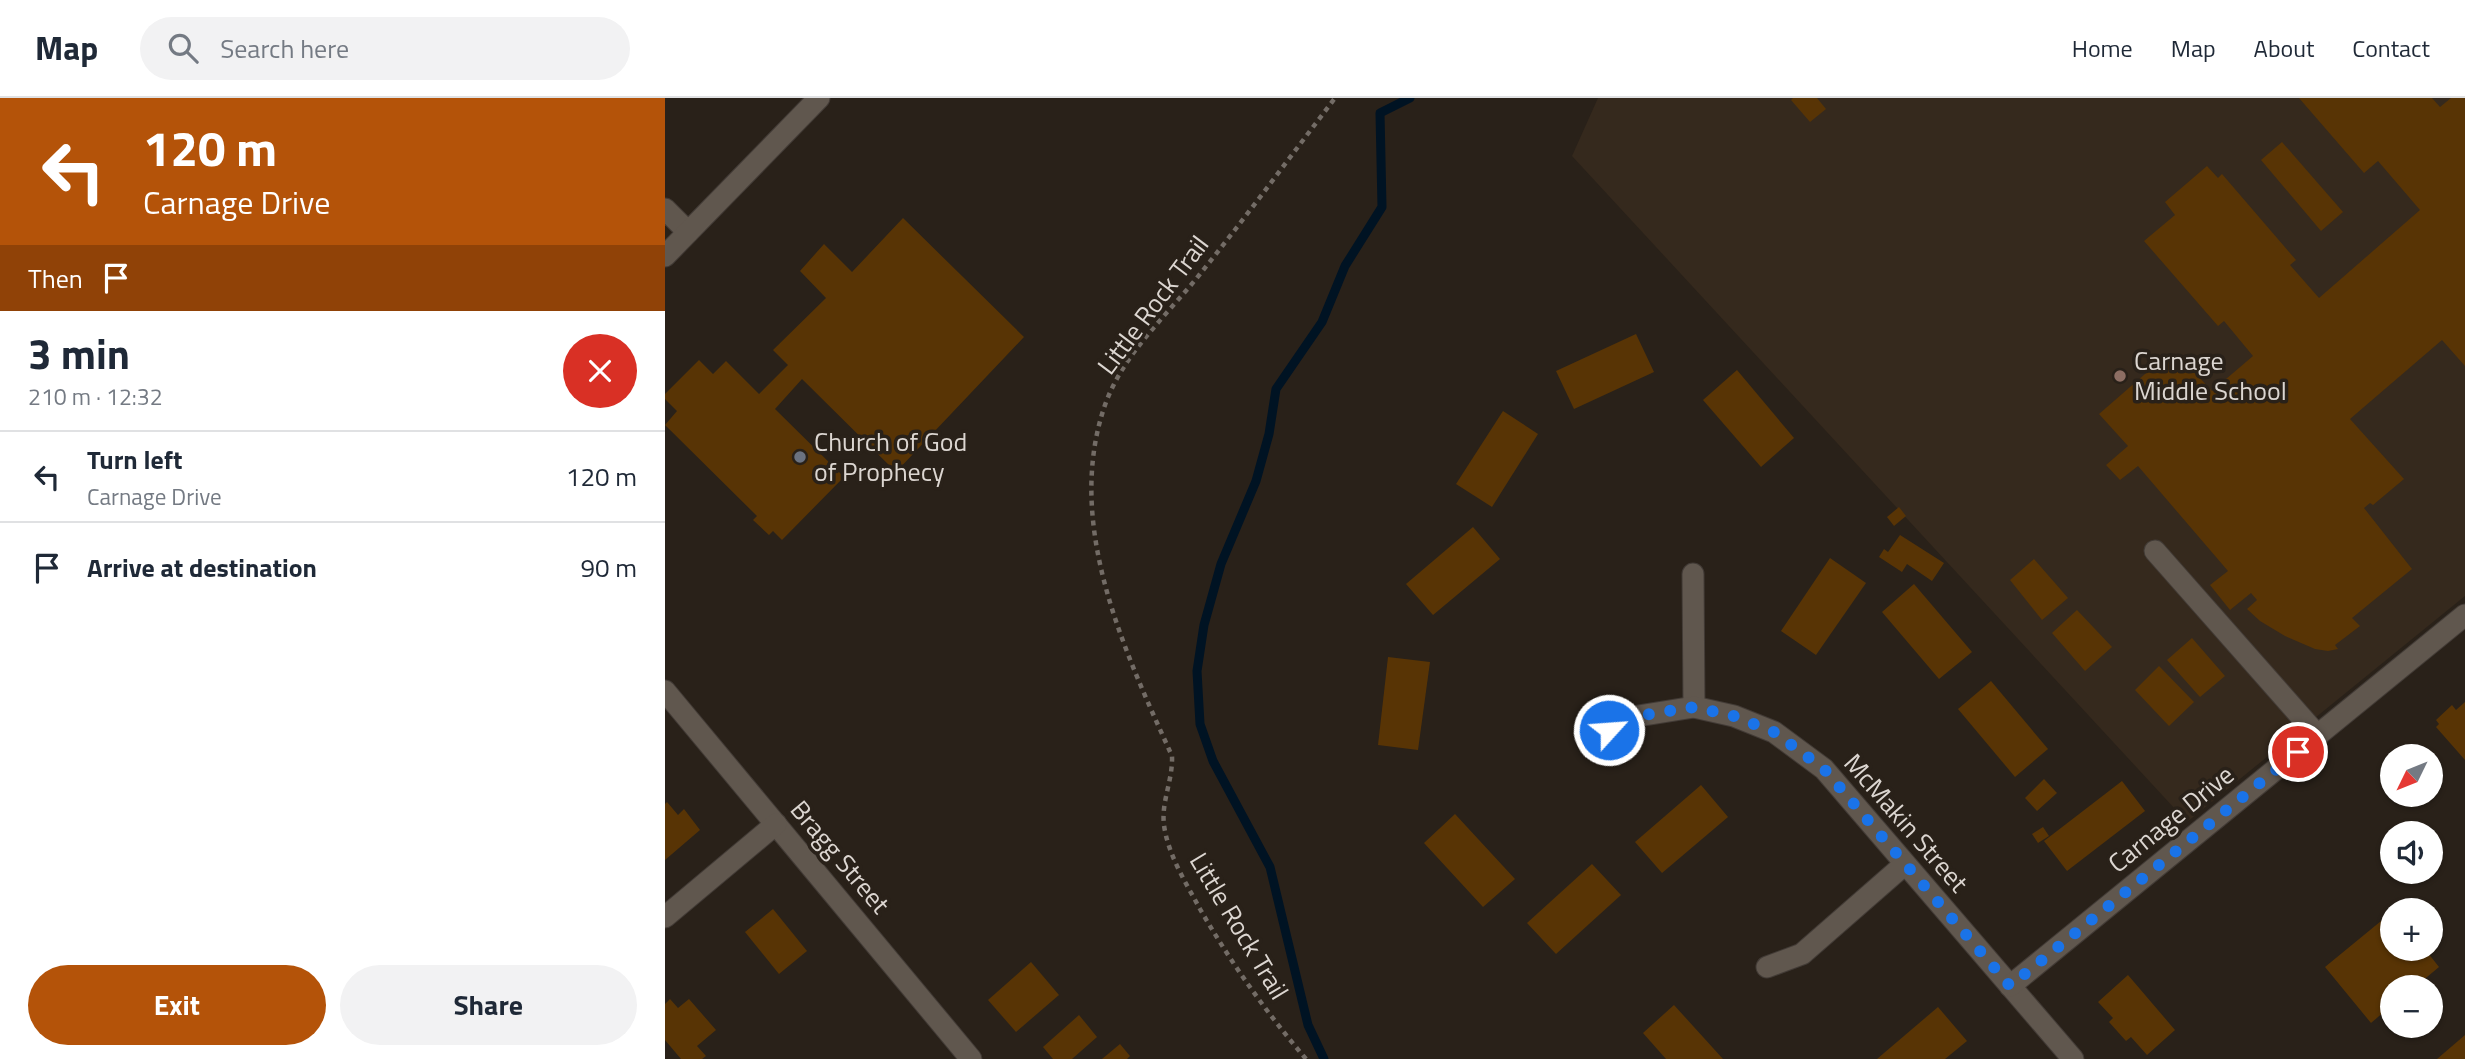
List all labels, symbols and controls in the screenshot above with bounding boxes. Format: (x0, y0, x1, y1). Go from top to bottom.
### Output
search box (140, 17, 630, 80)
text: Map (35, 23, 98, 73)
icon: search (164, 29, 202, 67)
text: Search here (220, 29, 349, 68)
text: Home (2072, 30, 2133, 66)
text: Map (2171, 30, 2216, 66)
text: About (2254, 30, 2314, 66)
text: Contact (2352, 30, 2430, 66)
text: 120 m (143, 110, 277, 185)
icon: left (28, 126, 119, 217)
text: Carnage Drive (143, 178, 330, 226)
street label: Little Rock Trail (1087, 227, 1218, 383)
text: Then (28, 259, 83, 298)
icon: arrive (97, 259, 135, 297)
text: 3 min (28, 321, 130, 385)
button: close (563, 334, 637, 408)
place label: Carnage Middle School (2134, 341, 2287, 410)
marker: Carnage Middle School (2112, 368, 2128, 384)
text: 210 m · 12:32 (28, 379, 163, 414)
place label: Church of God of Prophecy (814, 422, 967, 491)
text: Turn left (87, 440, 182, 479)
marker: Church of God of Prophecy (792, 449, 808, 465)
text: 120 m (566, 457, 637, 496)
icon: left (28, 458, 66, 496)
text: Carnage Drive (87, 479, 222, 514)
text: Arrive at destination (87, 548, 317, 587)
text: 90 m (580, 548, 637, 587)
icon: arrive (28, 549, 66, 587)
position arrow (1572, 693, 1646, 767)
pin (2268, 722, 2328, 782)
icon: arrive (2279, 733, 2317, 771)
north arrow (2380, 744, 2443, 807)
map controls (2380, 744, 2443, 1038)
street label: McMakin Street (1835, 745, 1978, 901)
street label: Carnage Drive (2099, 756, 2242, 882)
street label: Bragg Street (781, 791, 900, 922)
button: sound (2380, 821, 2443, 884)
street label: Little Rock Trail (1180, 845, 1299, 1007)
button: + (2380, 898, 2443, 961)
button: Exit (28, 965, 326, 1045)
button: Share (340, 965, 637, 1045)
button: − (2380, 975, 2443, 1038)

